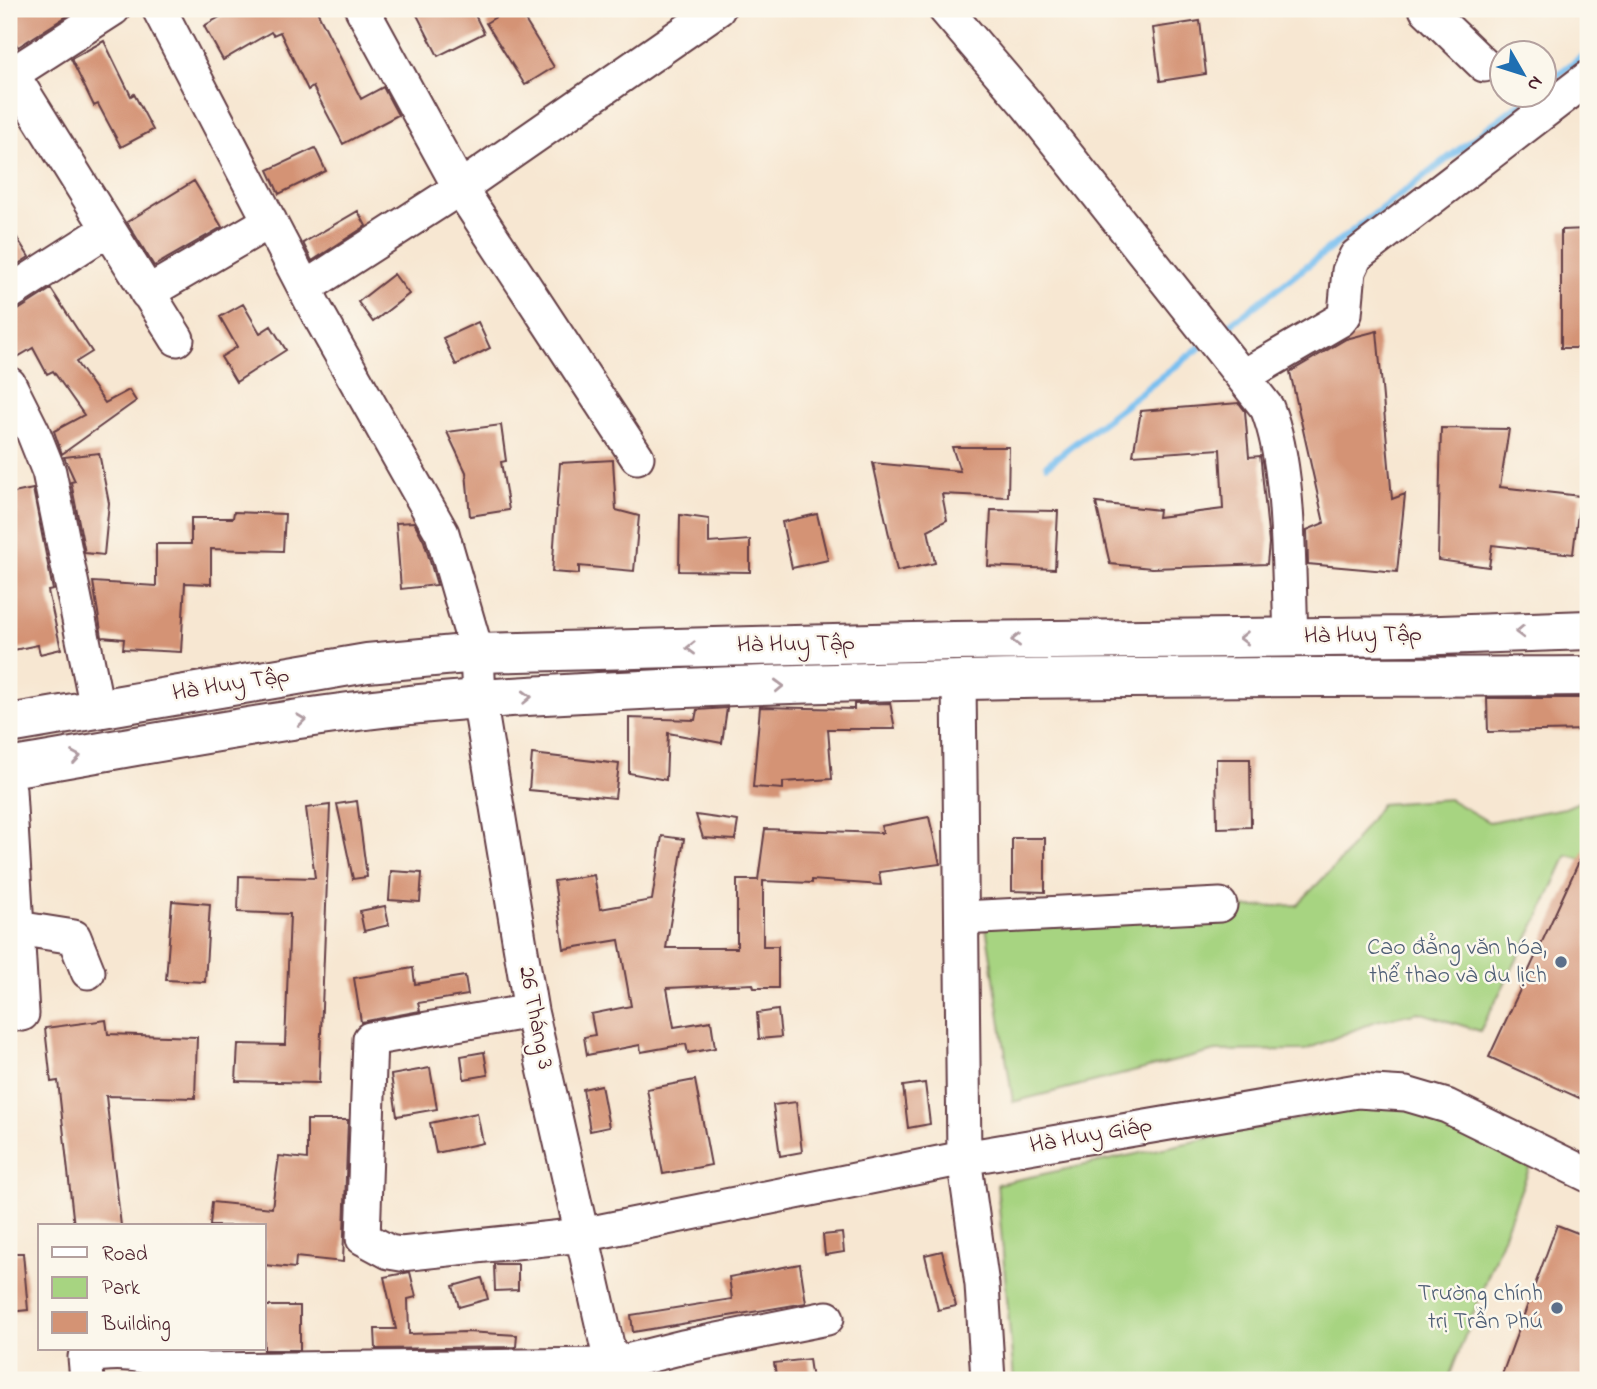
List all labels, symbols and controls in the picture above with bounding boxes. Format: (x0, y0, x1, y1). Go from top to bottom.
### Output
north arrow (1488, 38, 1558, 108)
text: N (1520, 70, 1549, 97)
street label: Hà Huy Tập (1304, 617, 1422, 656)
one-way arrow (1514, 624, 1525, 640)
street label: Hà Huy Tập (737, 626, 855, 665)
one-way arrow (1238, 630, 1248, 646)
one-way arrow (1010, 633, 1021, 648)
one-way arrow (685, 640, 696, 655)
street label: Hà Huy Tập (170, 658, 292, 713)
one-way arrow (774, 678, 784, 694)
one-way arrow (522, 689, 533, 704)
one-way arrow (295, 712, 306, 727)
one-way arrow (70, 750, 82, 765)
place label: Cao đẳng văn hóa, thể thao và du lịch (1367, 931, 1547, 994)
marker: Cao đẳng văn hóa, thể thao và du lịch (1553, 954, 1569, 970)
street label: 26 Tháng 3 (508, 963, 562, 1073)
street label: Hà Huy Giáp (1027, 1108, 1155, 1165)
legend (38, 1224, 266, 1350)
text: Road (102, 1240, 148, 1270)
text: Park (102, 1274, 141, 1304)
place label: Trường chính trị Trần Phú (1417, 1277, 1543, 1340)
marker: Trường chính trị Trần Phú (1549, 1300, 1565, 1316)
text: Building (101, 1310, 171, 1342)

